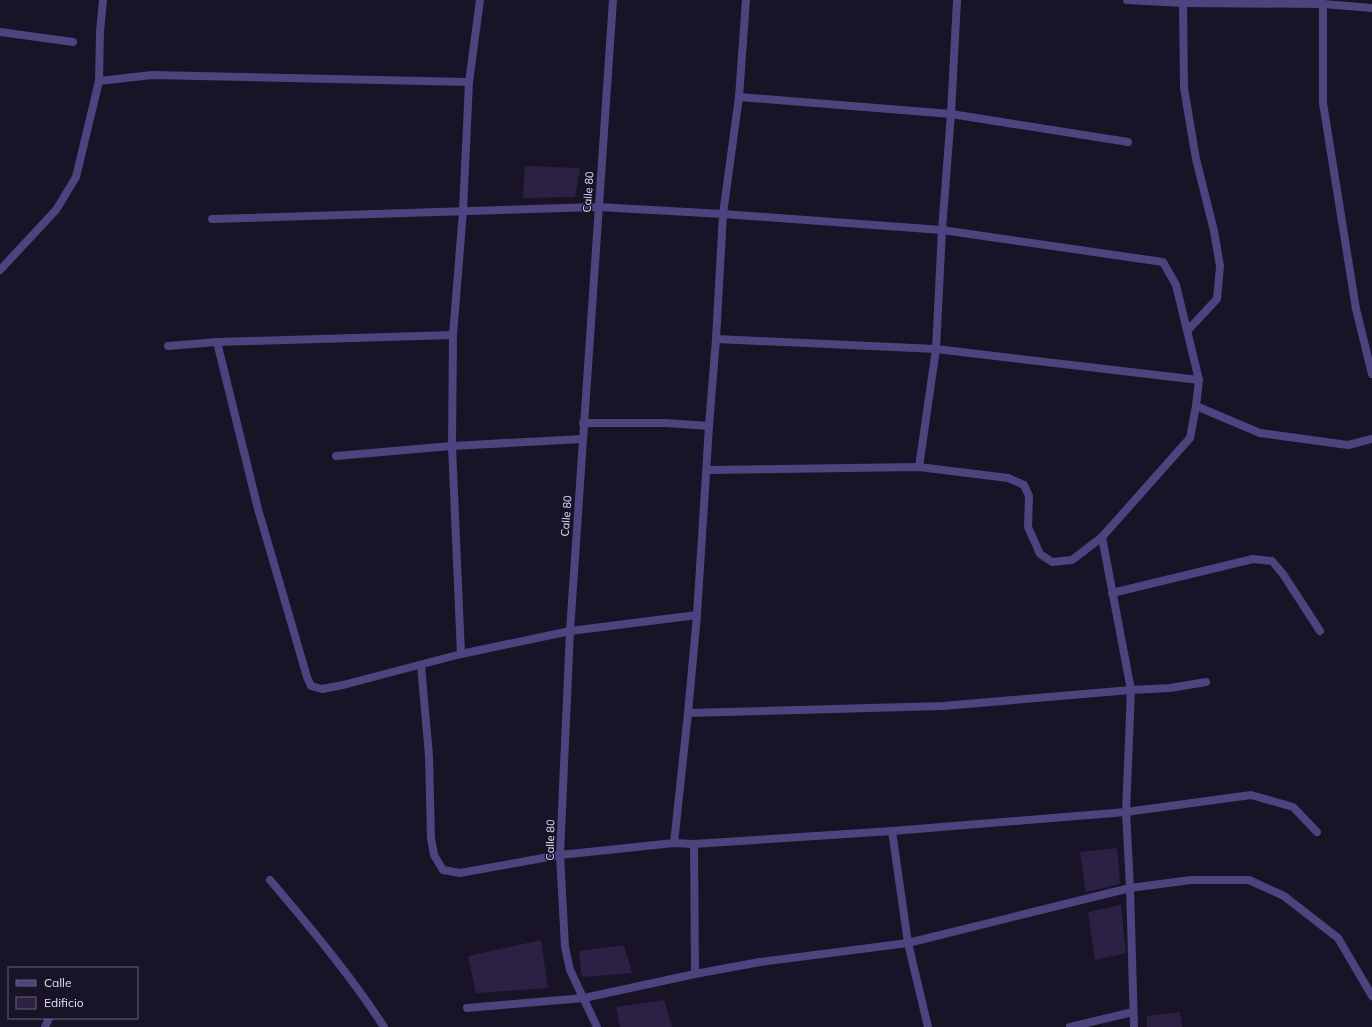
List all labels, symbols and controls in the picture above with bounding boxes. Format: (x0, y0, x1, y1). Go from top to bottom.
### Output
street label: Calle 80 (580, 171, 596, 213)
street label: Calle 80 (558, 495, 574, 537)
street label: Calle 80 (543, 819, 557, 861)
legend (8, 967, 138, 1019)
text: Calle (44, 975, 71, 990)
text: Edificio (44, 995, 84, 1010)

